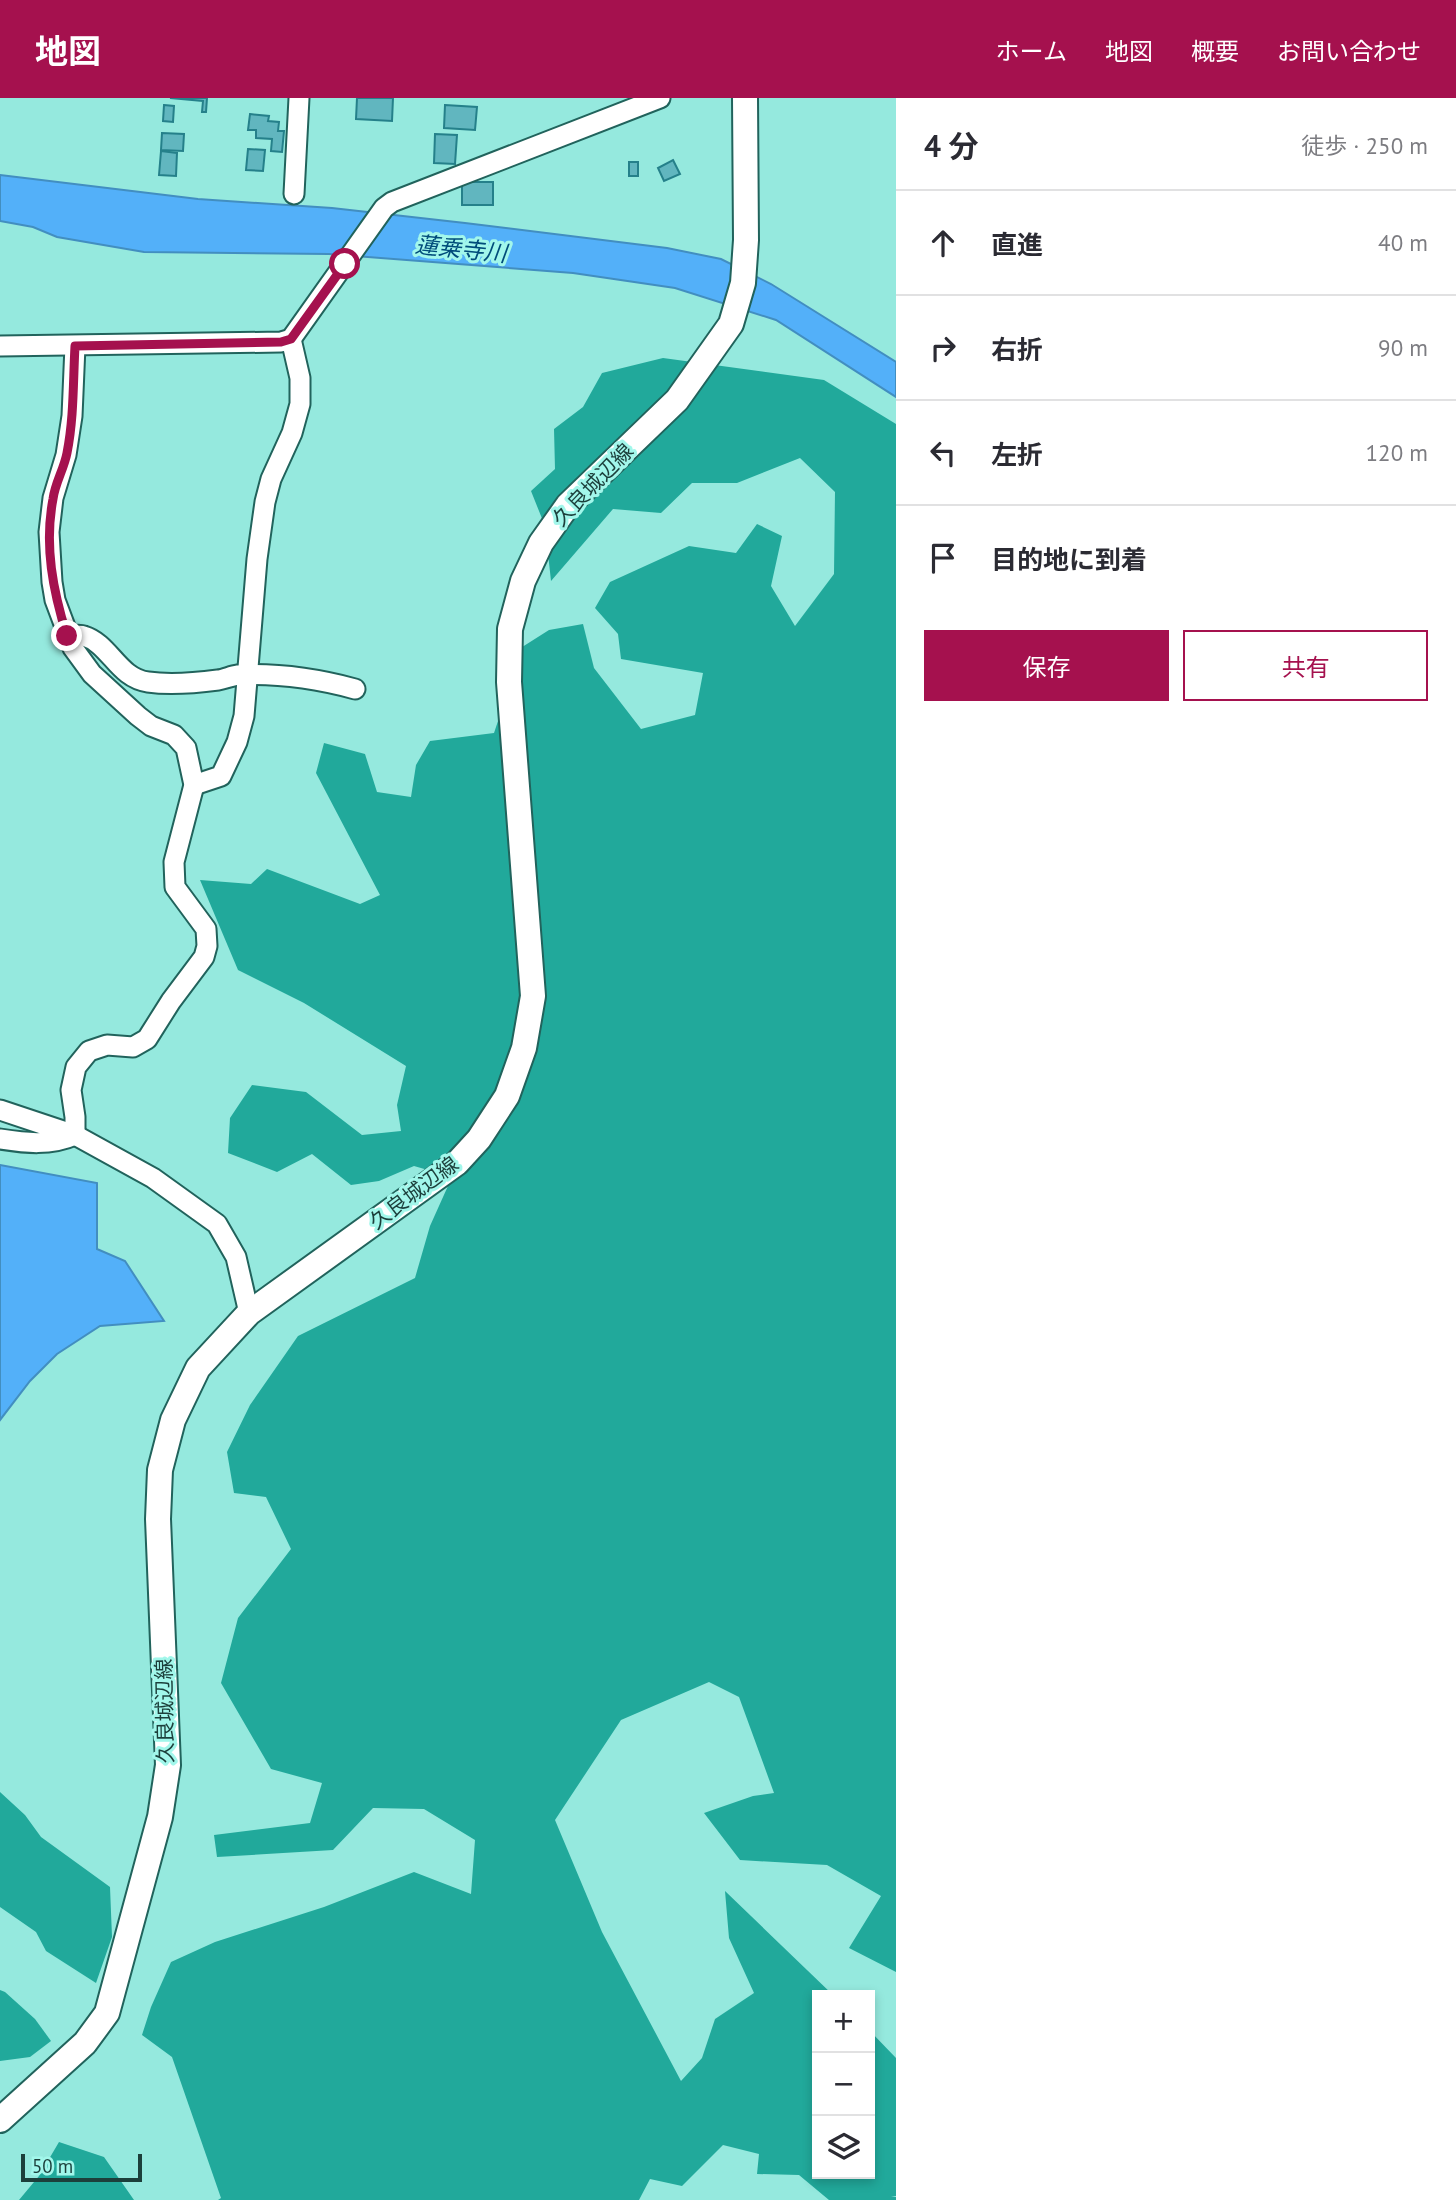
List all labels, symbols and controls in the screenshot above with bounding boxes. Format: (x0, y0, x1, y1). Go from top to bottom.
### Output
text: 地図 (35, 29, 101, 72)
text: ホーム (996, 36, 1067, 67)
text: 地図 (1105, 36, 1153, 67)
text: 概要 (1191, 36, 1239, 67)
text: お問い合わせ (1277, 36, 1421, 67)
text: 4 分 (924, 126, 979, 165)
text: 徒歩 · 250 m (1301, 131, 1428, 160)
icon: ahead (924, 224, 962, 262)
text: 直進 (991, 228, 1043, 261)
text: 40 m (1378, 228, 1428, 257)
water label: 蓮乗寺川 (414, 229, 511, 268)
route start (329, 248, 360, 279)
icon: right (924, 329, 962, 367)
text: 右折 (991, 333, 1043, 366)
text: 90 m (1378, 333, 1428, 362)
icon: left (924, 434, 962, 472)
street label: 久良城辺線 (546, 438, 639, 532)
text: 左折 (991, 438, 1043, 471)
text: 120 m (1366, 438, 1428, 467)
icon: arrive (924, 539, 962, 577)
text: 目的地に到着 (991, 543, 1147, 576)
route end (51, 620, 82, 651)
button: 保存 (924, 630, 1169, 701)
button: 共有 (1183, 630, 1428, 701)
street label: 久良城辺線 (364, 1150, 464, 1235)
street label: 久良城辺線 (150, 1658, 179, 1764)
map controls (812, 1990, 875, 2179)
button: + (812, 1990, 875, 2053)
button: − (812, 2053, 875, 2116)
button: layers (812, 2116, 875, 2179)
scale bar (21, 2151, 142, 2183)
text: 50 m (32, 2154, 73, 2178)

